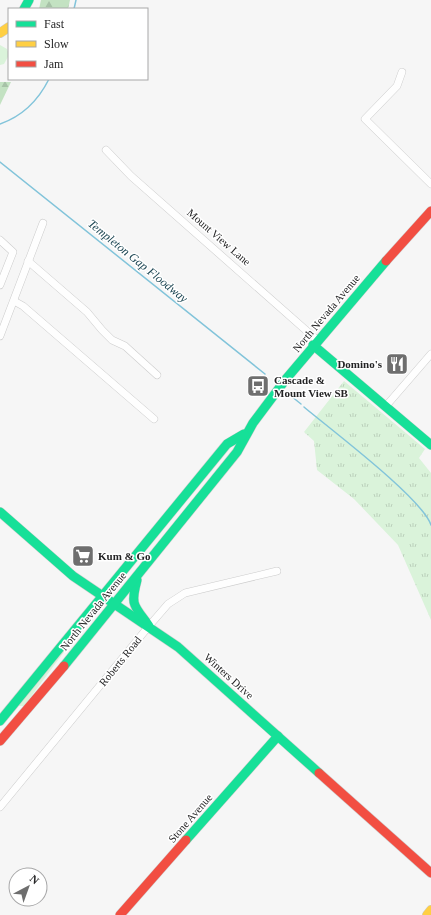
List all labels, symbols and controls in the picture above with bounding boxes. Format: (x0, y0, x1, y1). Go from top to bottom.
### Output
legend (8, 8, 148, 80)
text: Fast (44, 17, 65, 31)
text: Slow (44, 37, 69, 51)
text: Jam (44, 57, 64, 71)
street label: Mount View Lane (185, 206, 253, 268)
water label: Templeton Gap Floodway (85, 216, 191, 306)
street label: North Nevada Avenue (290, 272, 362, 354)
restaurant icon: Domino's (384, 351, 410, 377)
place label: Domino's (337, 358, 383, 370)
bus stop icon: Cascade & Mount View SB (245, 373, 271, 399)
place label: Cascade & Mount View SB (274, 374, 349, 399)
supermarket icon: Kum & Go (70, 543, 96, 569)
place label: Kum & Go (98, 550, 151, 562)
street label: North Nevada Avenue (58, 569, 128, 653)
street label: Roberts Road (96, 633, 144, 688)
street label: Winters Drive (202, 651, 256, 701)
street label: Stone Avenue (166, 791, 214, 845)
north arrow (8, 867, 48, 907)
text: N (28, 872, 42, 887)

